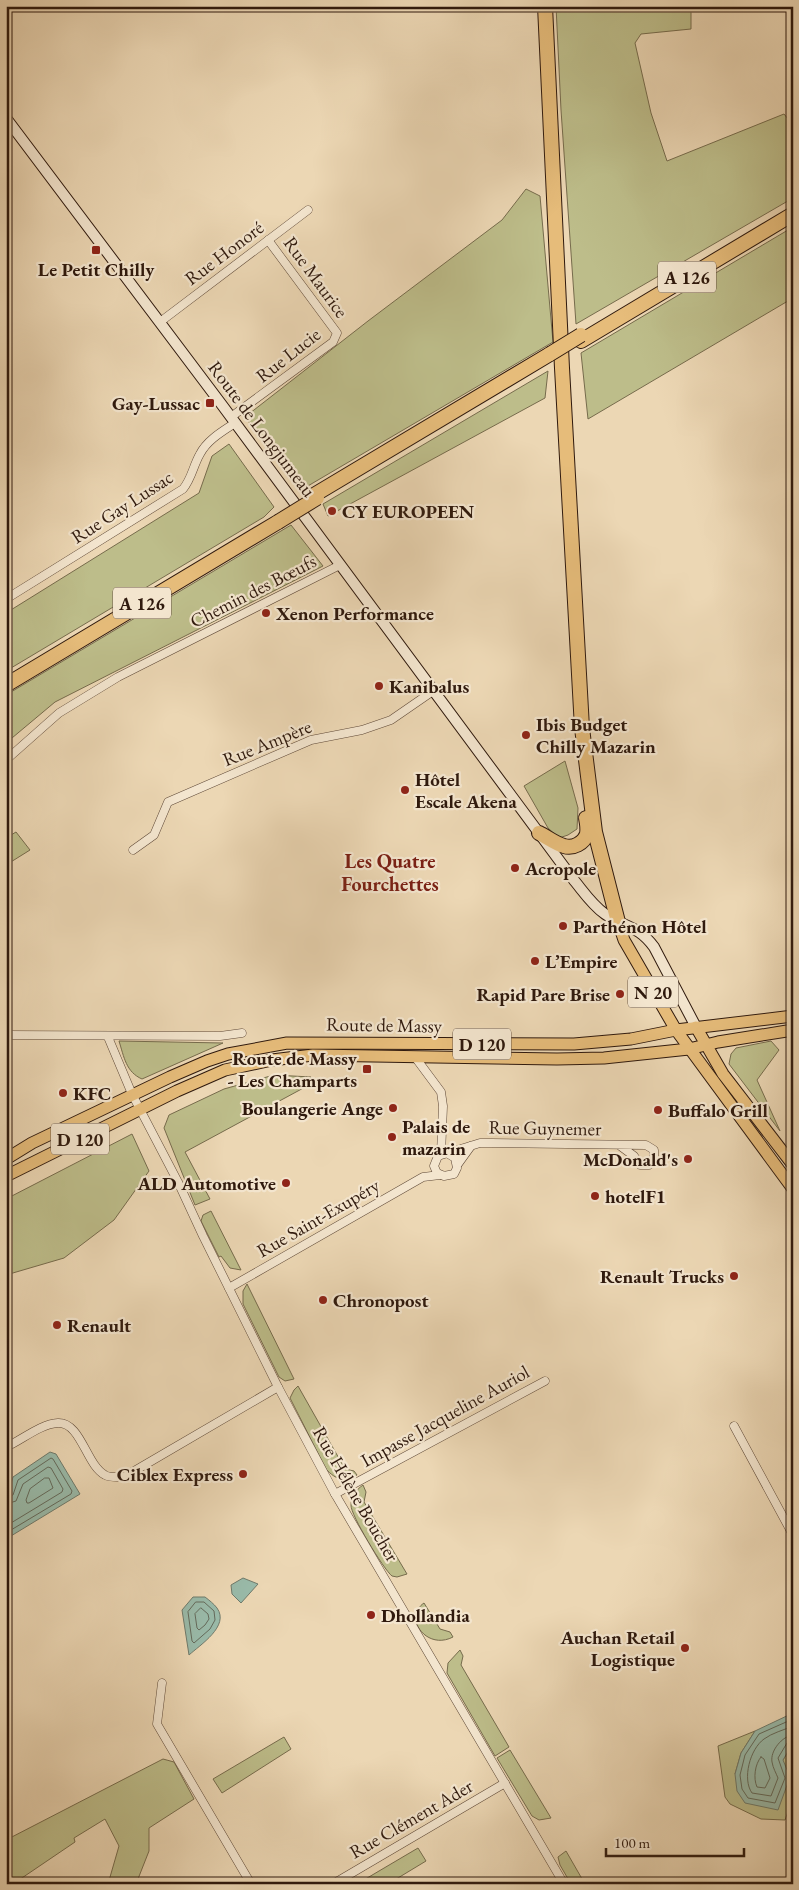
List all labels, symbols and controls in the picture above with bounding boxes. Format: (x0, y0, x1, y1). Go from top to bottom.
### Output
street label: Rue Honoré (179, 215, 269, 291)
street label: Rue Maurice (278, 231, 354, 323)
marker: Le Petit Chilly (90, 244, 102, 256)
place label: Le Petit Chilly (38, 257, 155, 282)
road number: A 126 (658, 262, 716, 292)
street label: Rue Lucie (250, 322, 326, 388)
street label: Route de Longjumeau (203, 356, 321, 502)
place label: Gay-Lussac (112, 391, 200, 416)
marker: Gay-Lussac (204, 397, 216, 409)
street label: Rue Gay Lussac (66, 465, 178, 549)
place label: CY EUROPEEN (342, 499, 475, 524)
marker: CY EUROPEEN (326, 505, 338, 517)
street label: Chemin des Bœufs (186, 548, 320, 634)
road number: A 126 (113, 588, 171, 618)
place label: Xenon Performance (275, 601, 434, 626)
marker: Xenon Performance (260, 607, 272, 619)
place label: Kanibalus (389, 674, 469, 699)
marker: Kanibalus (373, 680, 385, 692)
place label: Ibis Budget Chilly Mazarin (536, 712, 656, 759)
street label: Rue Ampère (219, 714, 315, 772)
marker: Ibis Budget Chilly Mazarin (520, 729, 532, 741)
place label: Hôtel Escale Akena (415, 767, 517, 814)
marker: Hôtel Escale Akena (399, 784, 411, 796)
district label: Les Quatre Fourchettes (341, 848, 439, 897)
place label: Acropole (524, 856, 596, 881)
marker: Acropole (509, 862, 521, 874)
place label: Parthénon Hôtel (573, 914, 707, 939)
marker: Parthénon Hôtel (557, 920, 569, 932)
place label: L’Empire (545, 949, 618, 974)
marker: L’Empire (529, 955, 541, 967)
road number: N 20 (628, 976, 678, 1008)
place label: Rapid Pare Brise (477, 982, 610, 1007)
marker: Rapid Pare Brise (614, 988, 626, 1000)
street label: Route de Massy (326, 1011, 443, 1039)
road number: D 120 (453, 1028, 511, 1060)
place label: Route de Massy - Les Champarts (227, 1046, 358, 1093)
marker: Route de Massy - Les Champarts (361, 1063, 373, 1075)
place label: KFC (73, 1081, 111, 1106)
marker: KFC (57, 1087, 69, 1099)
place label: Boulangerie Ange (242, 1096, 383, 1121)
place label: Buffalo Grill (668, 1098, 768, 1123)
marker: Boulangerie Ange (387, 1102, 399, 1114)
marker: Buffalo Grill (652, 1104, 664, 1116)
place label: Palais de mazarin (402, 1114, 470, 1161)
street label: Rue Guynemer (488, 1115, 602, 1141)
road number: D 120 (51, 1124, 109, 1154)
marker: Palais de mazarin (386, 1131, 398, 1143)
place label: McDonald's (583, 1147, 678, 1172)
marker: McDonald's (682, 1153, 694, 1165)
place label: ALD Automotive (137, 1171, 276, 1196)
street label: Rue Saint-Exupéry (252, 1172, 385, 1263)
marker: ALD Automotive (280, 1177, 292, 1189)
place label: hotelF1 (605, 1184, 666, 1209)
marker: hotelF1 (589, 1190, 601, 1202)
place label: Renault Trucks (600, 1264, 724, 1289)
marker: Renault Trucks (728, 1270, 740, 1282)
place label: Chronopost (333, 1288, 429, 1313)
marker: Chronopost (317, 1294, 329, 1306)
place label: Renault (67, 1313, 131, 1338)
marker: Renault (51, 1319, 63, 1331)
street label: Impasse Jacqueline Auriol (356, 1359, 534, 1473)
street label: Rue Hélène Boucher (307, 1422, 405, 1567)
place label: Ciblex Express (117, 1462, 233, 1487)
marker: Ciblex Express (237, 1468, 249, 1480)
place label: Dhollandia (381, 1603, 470, 1628)
marker: Dhollandia (365, 1609, 377, 1621)
place label: Auchan Retail Logistique (559, 1625, 676, 1672)
marker: Auchan Retail Logistique (679, 1642, 691, 1654)
street label: Rue Clément Ader (345, 1773, 478, 1865)
scale bar (606, 1825, 744, 1857)
text: 100 m (614, 1833, 651, 1852)

